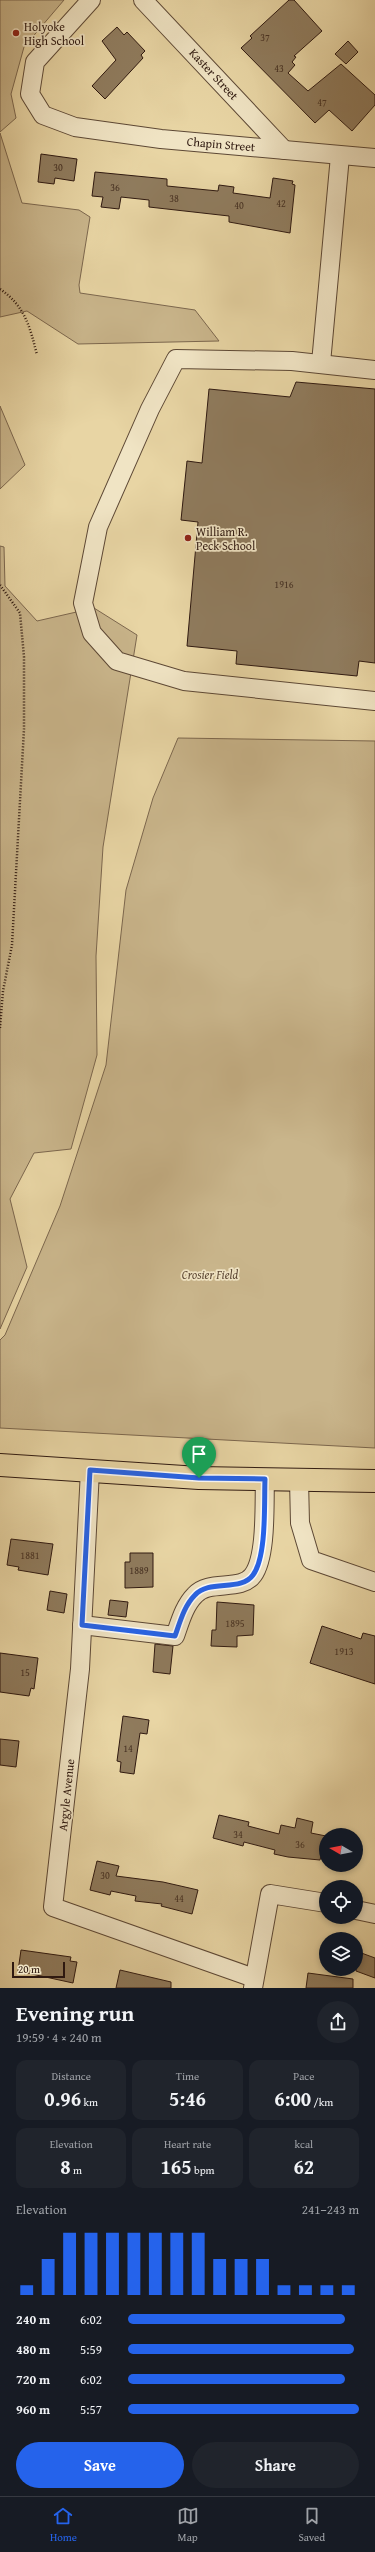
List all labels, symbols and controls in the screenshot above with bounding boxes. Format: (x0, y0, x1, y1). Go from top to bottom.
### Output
place label: Holyoke High School (24, 18, 85, 49)
marker: Holyoke High School (11, 28, 21, 38)
house number: 37 (260, 30, 270, 45)
street label: Kaster Street (185, 44, 243, 104)
house number: 43 (274, 61, 284, 76)
house number: 47 (317, 95, 327, 110)
street label: Chapin Street (186, 133, 257, 156)
house number: 30 (53, 160, 63, 175)
house number: 36 (110, 180, 120, 195)
house number: 38 (169, 191, 179, 206)
house number: 42 (276, 196, 286, 211)
house number: 40 (234, 198, 244, 213)
place label: William R. Peck School (196, 523, 256, 554)
marker: William R. Peck School (183, 533, 193, 543)
house number: 1916 (274, 577, 294, 592)
park label: Crosier Field (182, 1266, 238, 1283)
pin (182, 1437, 216, 1478)
icon: arrive (188, 1443, 210, 1465)
house number: 1881 (20, 1548, 40, 1563)
house number: 1889 (129, 1563, 149, 1578)
house number: 1895 (225, 1616, 245, 1631)
house number: 1913 (334, 1644, 354, 1659)
house number: 15 (20, 1665, 30, 1680)
house number: 14 (123, 1741, 133, 1756)
street label: Argyle Avenue (54, 1758, 78, 1832)
house number: 34 (233, 1827, 243, 1842)
north arrow (319, 1828, 363, 1872)
map controls (319, 1828, 363, 1976)
house number: 36 (295, 1837, 305, 1852)
house number: 30 (100, 1868, 110, 1883)
button: locate (319, 1880, 363, 1924)
house number: 44 (174, 1891, 184, 1906)
button: layers (319, 1932, 363, 1976)
scale bar (12, 1960, 65, 1979)
text: 20 m (18, 1961, 40, 1977)
text: Evening run (16, 1997, 134, 2029)
button: share (317, 2001, 359, 2043)
text: 19:59 · 4 × 240 m (16, 2028, 102, 2047)
text: Distance (51, 2068, 91, 2084)
text: Time (176, 2068, 199, 2084)
text: Pace (293, 2068, 314, 2084)
text: 0.96 (44, 2084, 81, 2113)
text: 5:46 (169, 2084, 206, 2113)
text: 6:00 (274, 2084, 311, 2113)
text: km (81, 2094, 98, 2110)
text: /km (311, 2094, 333, 2110)
text: Elevation (50, 2136, 93, 2152)
text: Heart rate (164, 2136, 211, 2152)
text: kcal (294, 2136, 313, 2152)
text: 8 (60, 2152, 71, 2181)
text: 165 (160, 2152, 192, 2181)
text: 62 (293, 2152, 314, 2181)
text: m (71, 2162, 82, 2178)
text: bpm (192, 2162, 215, 2178)
text: Elevation (16, 2200, 67, 2219)
text: 241–243 m (302, 2200, 359, 2219)
text: 240 m (16, 2310, 50, 2329)
text: 6:02 (80, 2310, 102, 2329)
text: 480 m (16, 2340, 50, 2359)
text: 5:59 (80, 2340, 102, 2359)
text: 720 m (16, 2370, 50, 2389)
text: 6:02 (80, 2370, 102, 2389)
text: 960 m (16, 2400, 50, 2419)
text: 5:57 (80, 2400, 102, 2419)
button: Save (16, 2442, 184, 2488)
button: Share (192, 2442, 359, 2488)
tab: Home (50, 2505, 77, 2545)
tab: Map (177, 2505, 199, 2545)
tab: Saved (298, 2505, 325, 2545)

